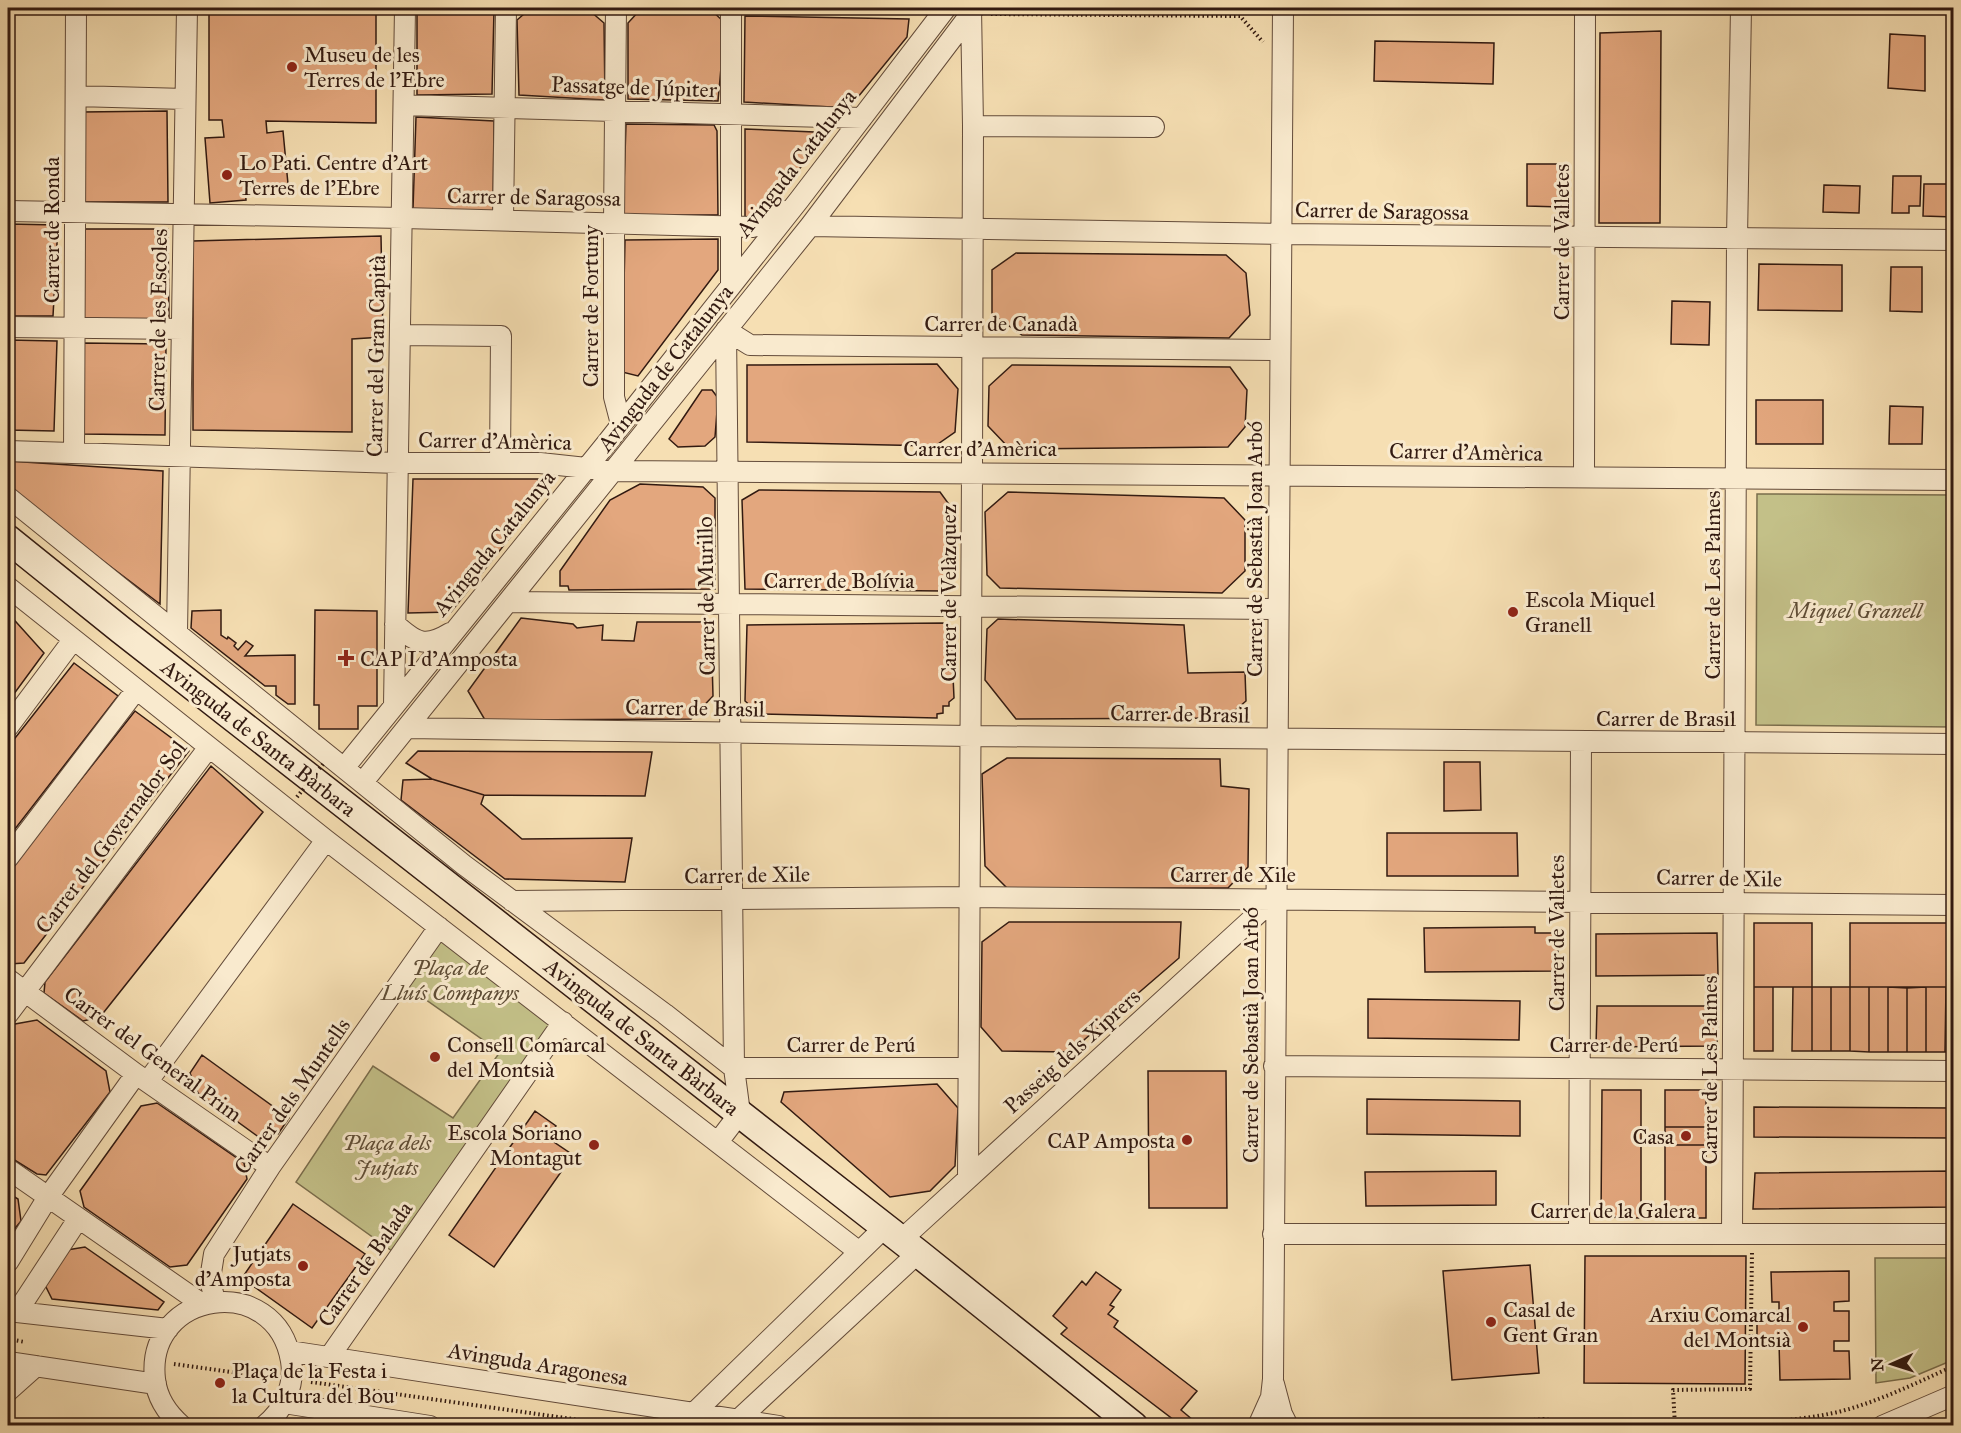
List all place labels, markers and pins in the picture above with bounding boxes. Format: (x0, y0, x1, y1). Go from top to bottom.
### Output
place label: Museu de les Terres de l'Ebre (304, 41, 445, 93)
marker: Museu de les Terres de l'Ebre (285, 60, 299, 74)
place label: Lo Pati. Centre d'Art Terres de l'Ebre (239, 149, 428, 201)
marker: Lo Pati. Centre d'Art Terres de l'Ebre (220, 168, 234, 182)
place label: Escola Miquel Granell (1525, 586, 1655, 638)
marker: Escola Miquel Granell (1506, 605, 1520, 619)
place label: CAP I d'Amposta (360, 645, 518, 672)
marker: CAP I d'Amposta (337, 649, 355, 667)
place label: Consell Comarcal del Montsià (447, 1031, 606, 1083)
marker: Consell Comarcal del Montsià (428, 1050, 442, 1064)
place label: Escola Soriano Montagut (447, 1119, 582, 1171)
place label: Casa (1632, 1123, 1675, 1150)
place label: CAP Amposta (1047, 1127, 1176, 1154)
marker: Casa (1679, 1129, 1693, 1143)
marker: CAP Amposta (1180, 1133, 1194, 1147)
marker: Escola Soriano Montagut (587, 1138, 601, 1152)
place label: Jutjats d'Amposta (195, 1240, 292, 1292)
marker: Jutjats d'Amposta (296, 1259, 310, 1273)
place label: Casal de Gent Gran (1503, 1296, 1598, 1348)
place label: Arxiu Comarcal del Montsià (1648, 1301, 1792, 1353)
marker: Casal de Gent Gran (1484, 1315, 1498, 1329)
marker: Arxiu Comarcal del Montsià (1796, 1320, 1810, 1334)
place label: Plaça de la Festa i la Cultura del Bou (232, 1357, 395, 1409)
marker: Plaça de la Festa i la Cultura del Bou (213, 1376, 227, 1390)

